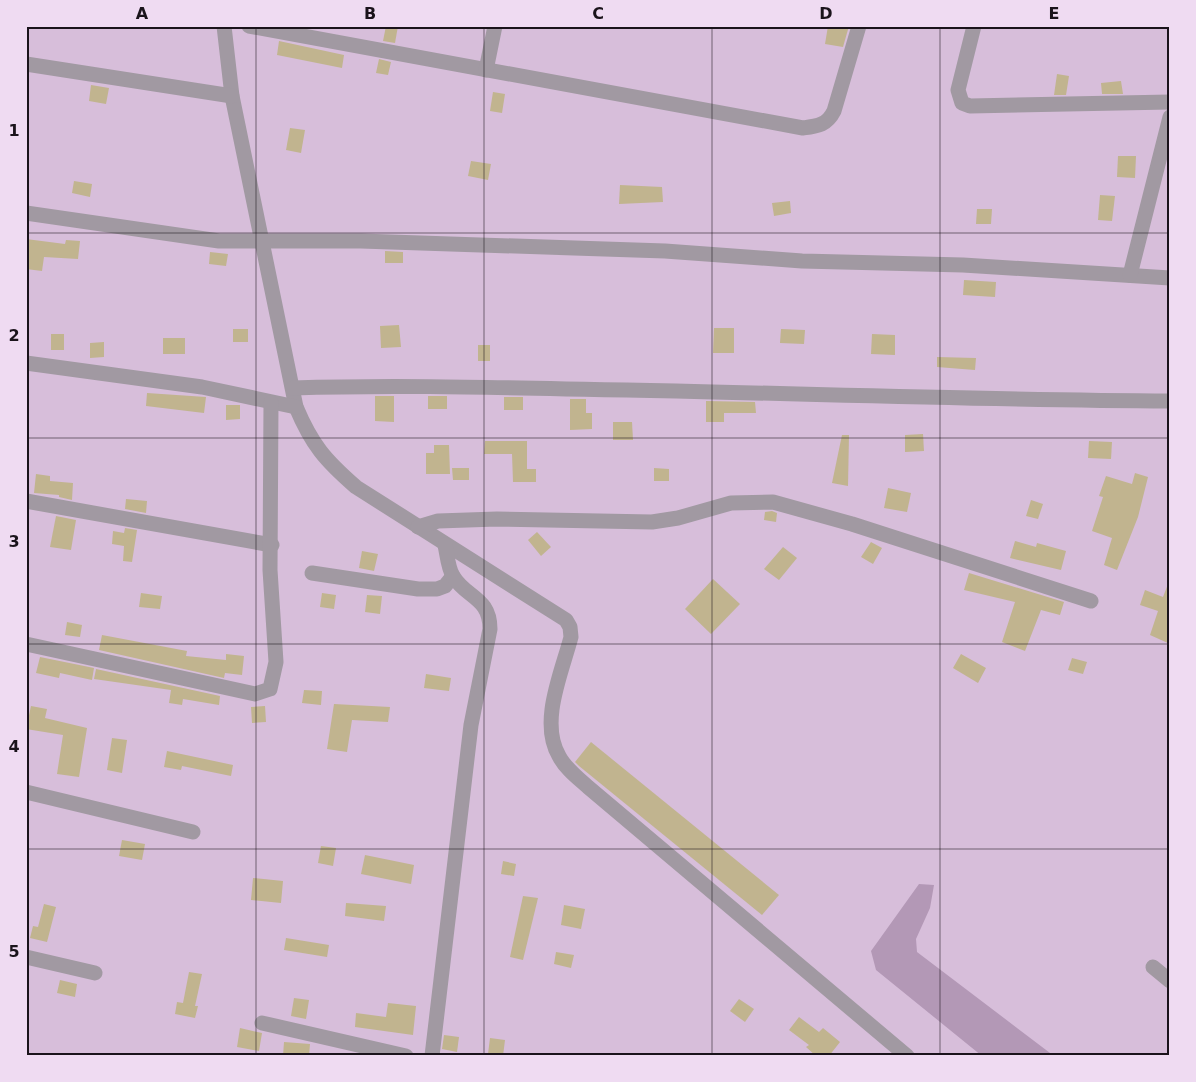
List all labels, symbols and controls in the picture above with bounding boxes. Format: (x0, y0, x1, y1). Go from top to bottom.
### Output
text: A (136, 4, 149, 23)
text: B (364, 4, 376, 23)
text: C (592, 4, 604, 23)
text: D (819, 4, 833, 23)
text: E (1049, 4, 1059, 23)
text: 1 (8, 121, 20, 140)
text: 2 (8, 326, 20, 345)
text: 3 (8, 532, 20, 551)
text: 4 (8, 737, 20, 756)
text: 5 (8, 942, 20, 961)

